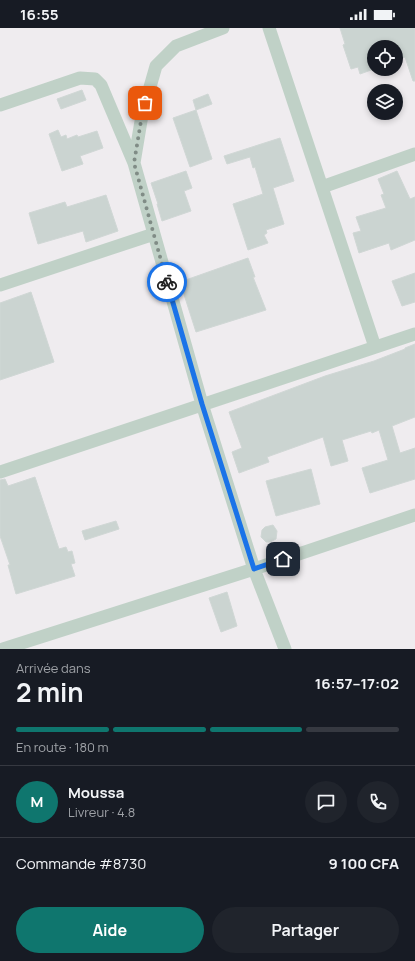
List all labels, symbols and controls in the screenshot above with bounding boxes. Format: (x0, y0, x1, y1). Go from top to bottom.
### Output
text: 16:55 (20, 4, 59, 25)
map controls (367, 40, 403, 120)
button: locate (367, 40, 403, 76)
button: layers (367, 84, 403, 120)
pin (128, 86, 162, 120)
icon: bag (134, 92, 156, 114)
courier (147, 262, 187, 302)
icon: bike (156, 271, 178, 293)
pin (266, 542, 300, 576)
icon: home (272, 548, 294, 570)
text: Arrivée dans (16, 659, 91, 677)
text: 16:57–17:02 (315, 673, 399, 694)
text: 2 min (16, 674, 84, 710)
text: En route · 180 m (16, 738, 109, 756)
button: chat (305, 781, 347, 823)
button: phone (357, 781, 399, 823)
text: Moussa (68, 782, 124, 803)
text: M (31, 791, 43, 812)
text: Livreur · 4.8 (68, 803, 135, 821)
text: Commande #8730 (16, 853, 146, 874)
text: 9 100 CFA (329, 853, 399, 874)
button: Aide (16, 907, 204, 953)
button: Partager (212, 907, 399, 953)

